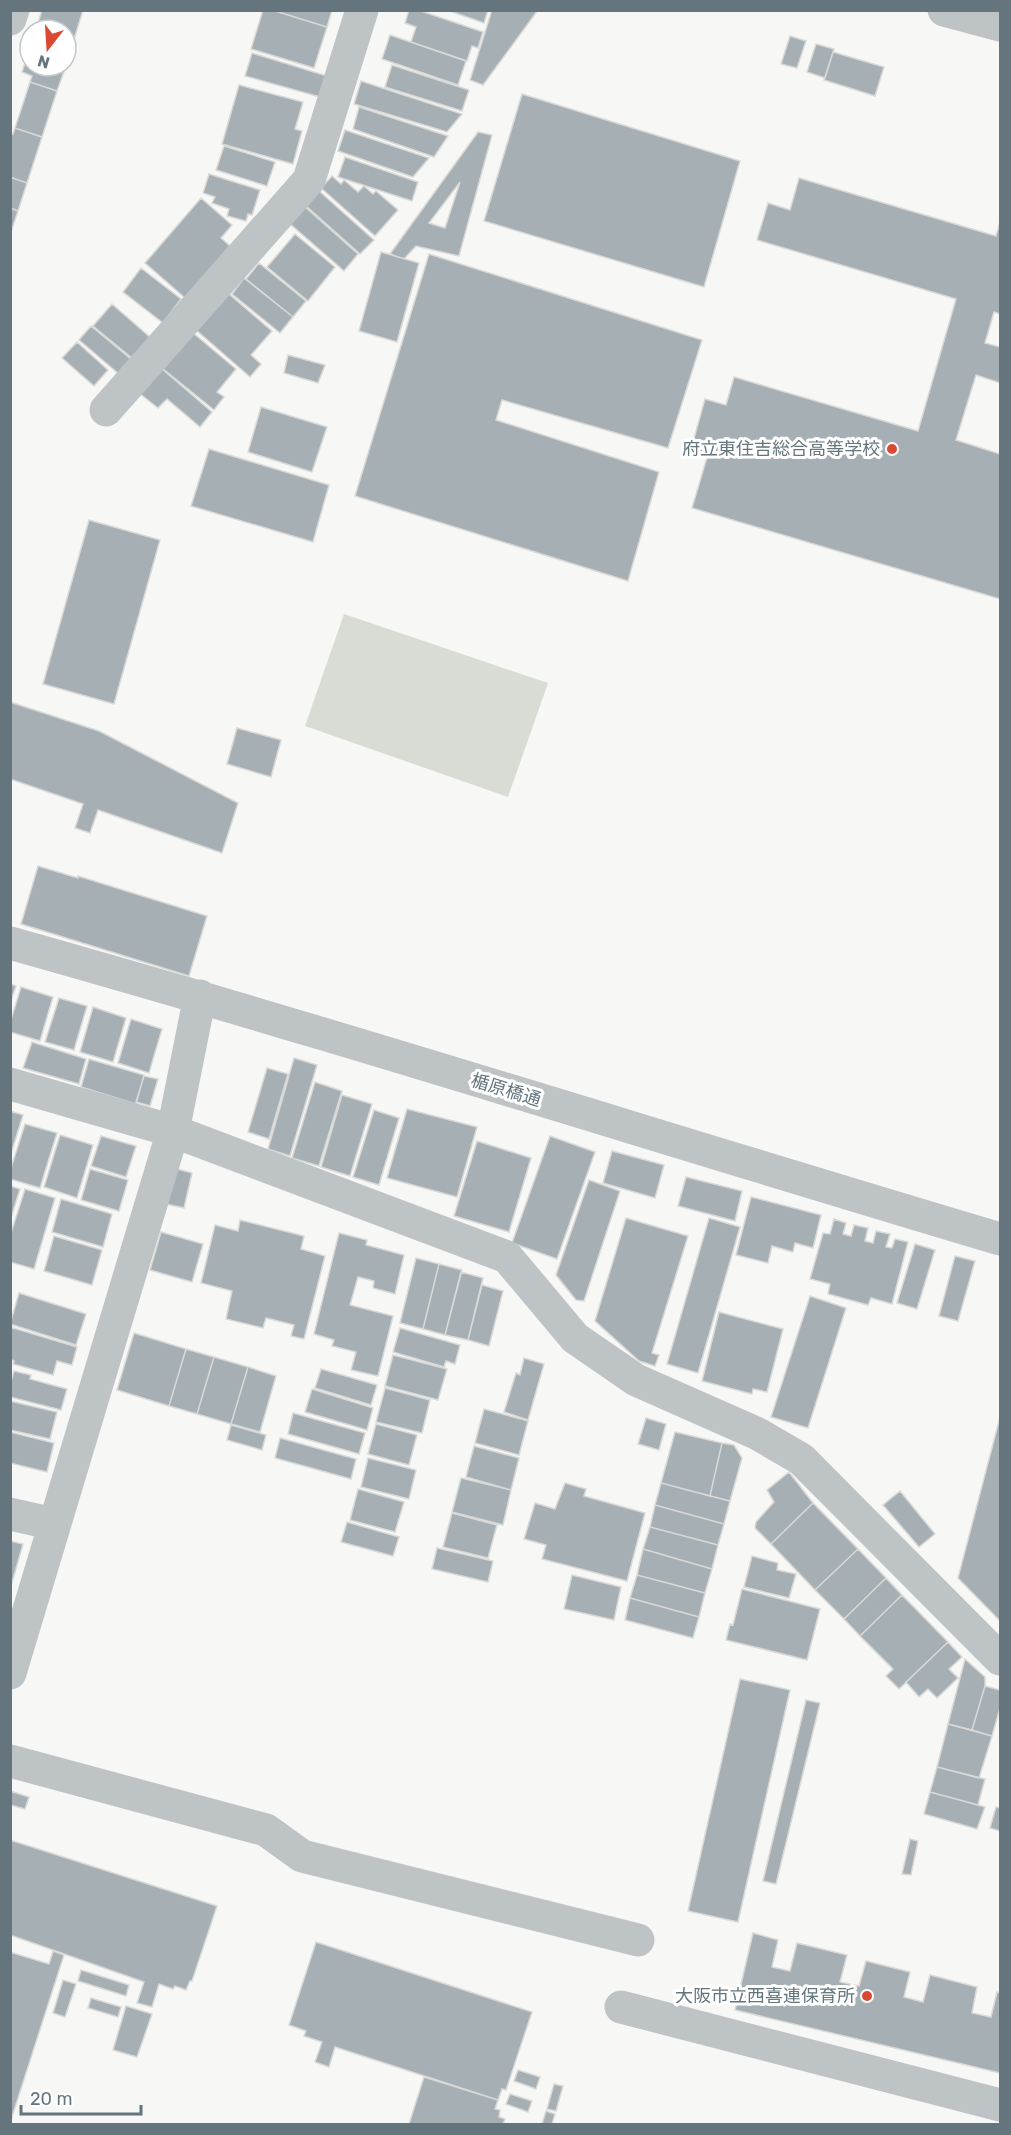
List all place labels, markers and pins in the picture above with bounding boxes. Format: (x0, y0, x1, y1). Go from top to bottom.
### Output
place label: 府立東住吉総合高等学校 (682, 438, 880, 460)
marker: 府立東住吉総合高等学校 (885, 442, 899, 456)
place label: 大阪市立西喜連保育所 (675, 1985, 855, 2007)
marker: 大阪市立西喜連保育所 (860, 1989, 874, 2003)

